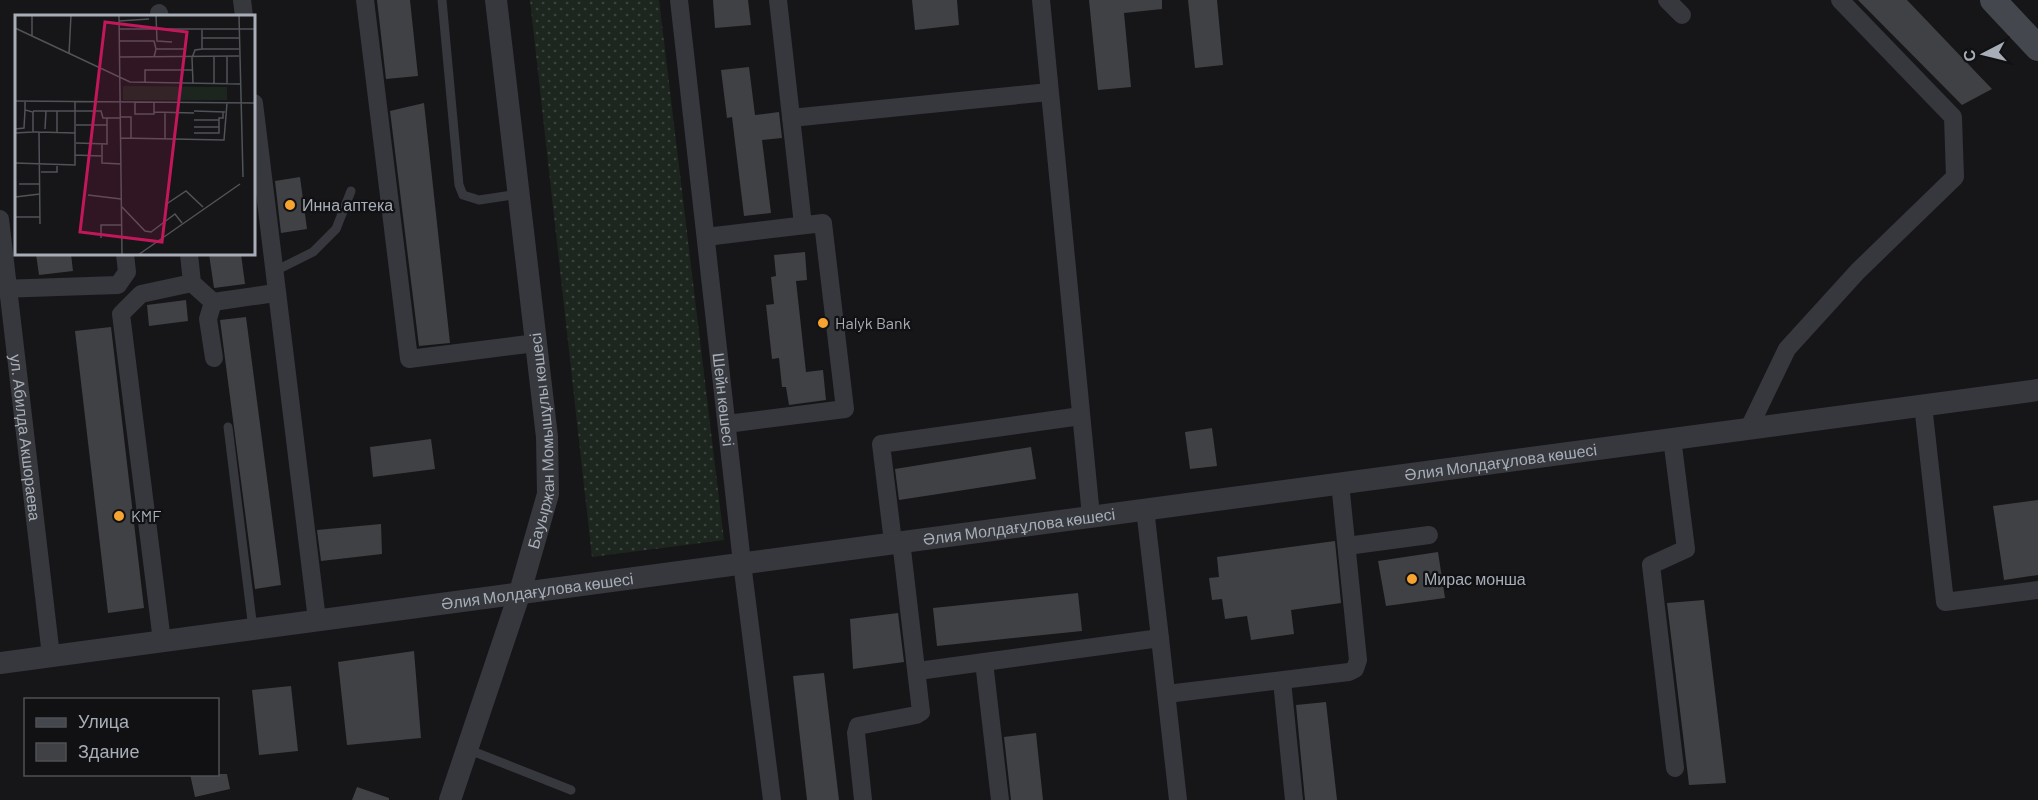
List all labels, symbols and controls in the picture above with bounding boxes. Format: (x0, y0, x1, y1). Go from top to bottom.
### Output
inset map (15, 15, 255, 255)
north arrow (1954, 24, 2014, 84)
text: С (1958, 49, 1979, 63)
place label: Инна аптека (302, 195, 393, 214)
marker: Инна аптека (283, 198, 297, 212)
place label: Halyk Bank (835, 313, 911, 332)
marker: Halyk Bank (816, 316, 830, 330)
street label: Бауыржан Момышұлы көшесі (523, 332, 557, 551)
street label: Шейн көшесі (710, 352, 739, 447)
street label: ул. Абилда Акшораева (7, 353, 45, 522)
street label: Әлия Молдағұлова көшесі (1403, 439, 1598, 484)
street label: Әлия Молдағұлова көшесі (922, 504, 1116, 548)
place label: KMF (131, 506, 161, 525)
marker: KMF (112, 509, 126, 523)
street label: Әлия Молдағұлова көшесі (440, 568, 634, 613)
place label: Мирас монша (1424, 569, 1526, 588)
marker: Мирас монша (1405, 572, 1419, 586)
legend (24, 698, 219, 776)
text: Улица (78, 710, 130, 732)
text: Здание (78, 740, 139, 762)

